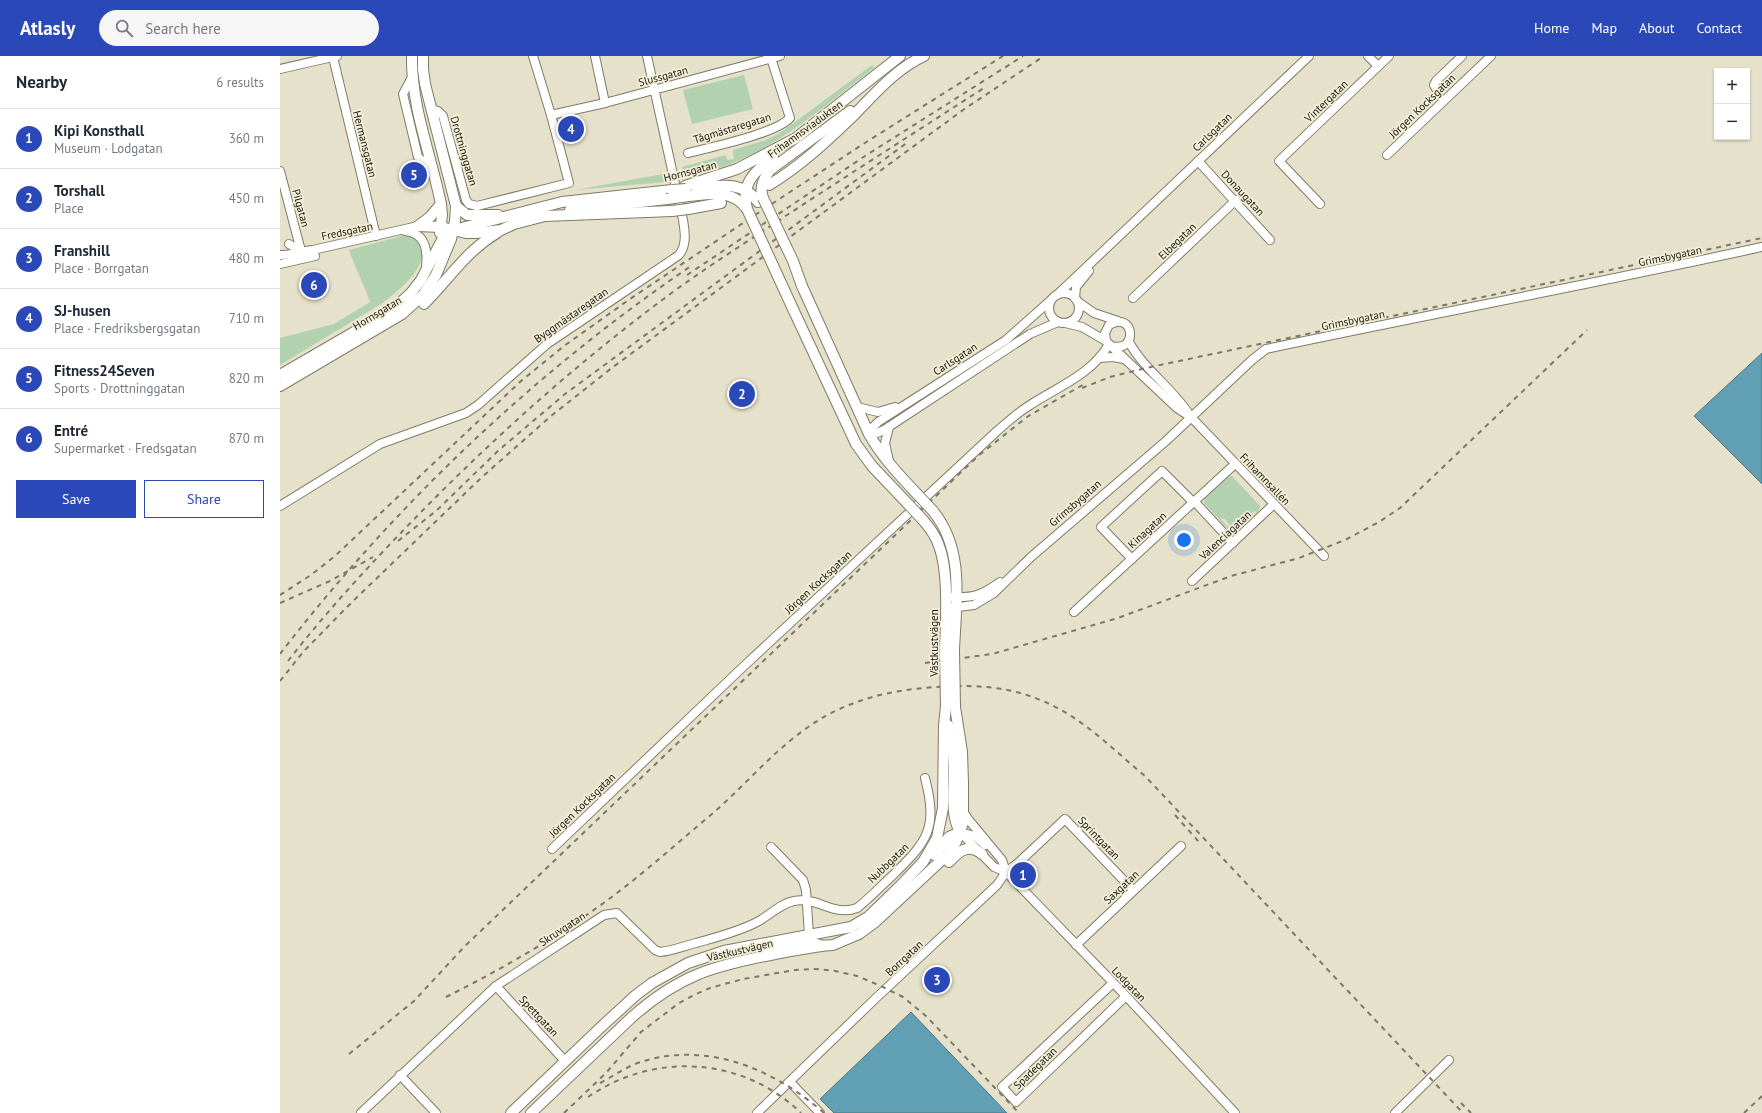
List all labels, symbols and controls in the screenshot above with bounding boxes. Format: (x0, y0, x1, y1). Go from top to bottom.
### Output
search box (99, 10, 379, 46)
text: Atlasly (20, 16, 75, 40)
icon: search (113, 17, 135, 39)
text: Search here (145, 19, 221, 38)
text: Home (1534, 19, 1569, 37)
text: Map (1591, 19, 1617, 37)
text: About (1639, 19, 1675, 37)
text: Contact (1697, 19, 1742, 37)
street label: Slussgatan (637, 63, 689, 89)
map controls (1714, 68, 1750, 140)
button: + (1714, 68, 1750, 104)
text: Nearby (16, 71, 67, 93)
street label: Jörgen Kocksgatan (1385, 71, 1458, 142)
text: 6 results (216, 74, 264, 91)
street label: Vintergatan (1301, 77, 1351, 126)
street label: Frihamnsviadukten (765, 97, 845, 161)
button: − (1714, 104, 1750, 140)
street label: Hermansgatan (350, 109, 380, 179)
street label: Tågmästaregatan (691, 110, 773, 146)
street label: Carlsgatan (1189, 110, 1235, 154)
pin: 4 (558, 114, 584, 144)
street label: Drottninggatan (447, 115, 481, 187)
text: Kipi Konsthall (54, 121, 144, 140)
text: 1 (25, 130, 33, 147)
text: 360 m (229, 130, 264, 147)
text: Museum · Lodgatan (54, 140, 163, 157)
street label: Hornsgatan (662, 157, 718, 185)
pin: 5 (401, 160, 427, 190)
street label: Donaugatan (1218, 167, 1268, 219)
text: Torshall (54, 181, 105, 200)
street label: Pilgatan (289, 187, 313, 229)
text: 2 (25, 190, 33, 207)
text: 450 m (229, 190, 264, 207)
text: Place (54, 200, 84, 217)
street label: Fredsgatan (320, 219, 374, 243)
street label: Elbegatan (1155, 220, 1199, 262)
text: Franshill (54, 241, 110, 260)
street label: Grimsbygatan (1637, 242, 1703, 270)
text: 3 (25, 250, 33, 267)
text: 480 m (229, 250, 264, 267)
text: Place · Borrgatan (54, 260, 149, 277)
pin: 6 (301, 270, 327, 300)
street label: Byggmästaregatan (531, 284, 611, 346)
street label: Hornsgatan (350, 293, 404, 333)
text: SJ-husen (54, 301, 111, 320)
street label: Grimsbygatan (1320, 306, 1386, 334)
text: 4 (25, 310, 33, 327)
text: 710 m (229, 310, 264, 327)
text: Place · Fredriksbergsgatan (54, 320, 200, 337)
street label: Carlsgatan (930, 340, 980, 378)
text: Fitness24Seven (54, 361, 155, 380)
text: 5 (25, 370, 33, 387)
text: 820 m (229, 370, 264, 387)
pin: 2 (729, 379, 755, 409)
text: Sports · Drottninggatan (54, 380, 185, 397)
text: Entré (54, 421, 88, 440)
text: 6 (25, 430, 33, 447)
text: 870 m (229, 430, 264, 447)
text: Supermarket · Fredsgatan (54, 440, 197, 457)
street label: Frihamnsallén (1237, 450, 1293, 508)
street label: Grimsbygatan (1046, 477, 1104, 529)
button: Save (16, 480, 136, 518)
button: Share (144, 480, 264, 518)
street label: Valenciagatan (1195, 507, 1254, 563)
street label: Kinagatan (1125, 509, 1169, 551)
your location (1174, 530, 1194, 550)
street label: Jörgen Kocksgatan (781, 547, 855, 617)
street label: Västkustvägen (927, 609, 941, 678)
street label: Jörgen Kocksgatan (545, 770, 618, 841)
street label: Sprintgatan (1075, 813, 1123, 863)
street label: Nubbgatan (865, 840, 911, 886)
pin: 1 (1010, 860, 1036, 890)
street label: Saxgatan (1100, 867, 1142, 907)
street label: Skruvgatan (536, 909, 588, 949)
street label: Västkustvägen (705, 936, 774, 965)
street label: Borrgatan (882, 937, 926, 979)
street label: Lodgatan (1109, 964, 1149, 1004)
pin: 3 (924, 965, 950, 995)
street label: Spettgatan (516, 992, 562, 1040)
street label: Spadegatan (1010, 1044, 1060, 1092)

